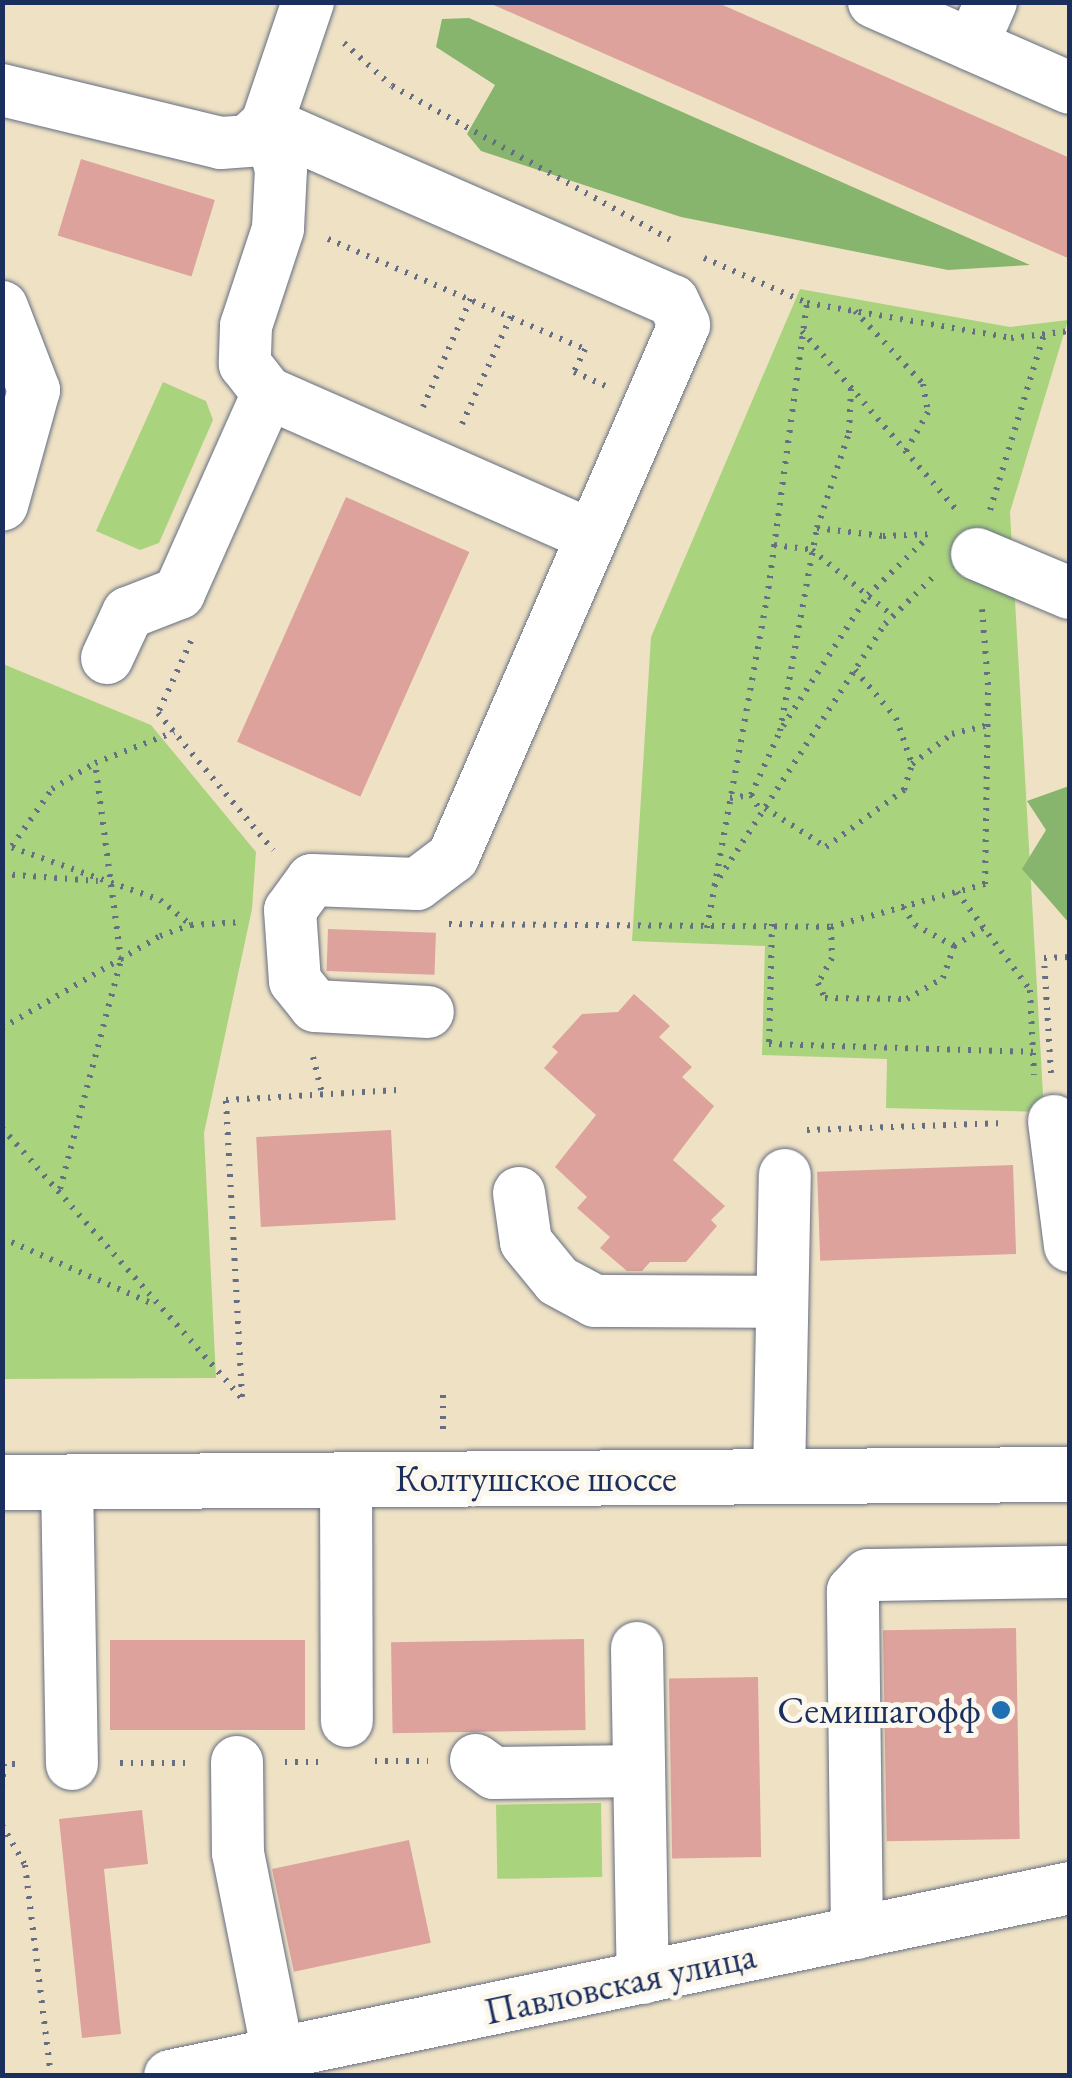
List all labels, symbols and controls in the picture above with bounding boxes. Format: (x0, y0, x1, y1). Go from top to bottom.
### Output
street label: Колтушское шоссе (395, 1455, 677, 1501)
place label: Семишагофф (777, 1687, 981, 1733)
marker: Семишагофф (990, 1699, 1012, 1721)
street label: Павловская улица (480, 1932, 760, 2034)

